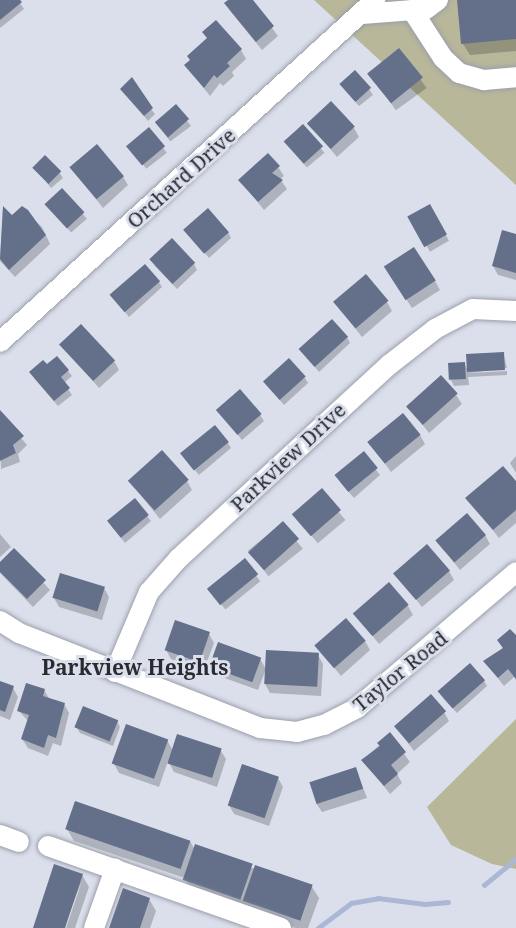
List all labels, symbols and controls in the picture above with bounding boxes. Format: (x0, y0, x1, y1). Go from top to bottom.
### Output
street label: Orchard Drive (122, 123, 240, 233)
street label: Parkview Drive (226, 398, 350, 516)
street label: Taylor Road (348, 626, 452, 716)
district label: Parkview Heights (42, 654, 228, 680)

